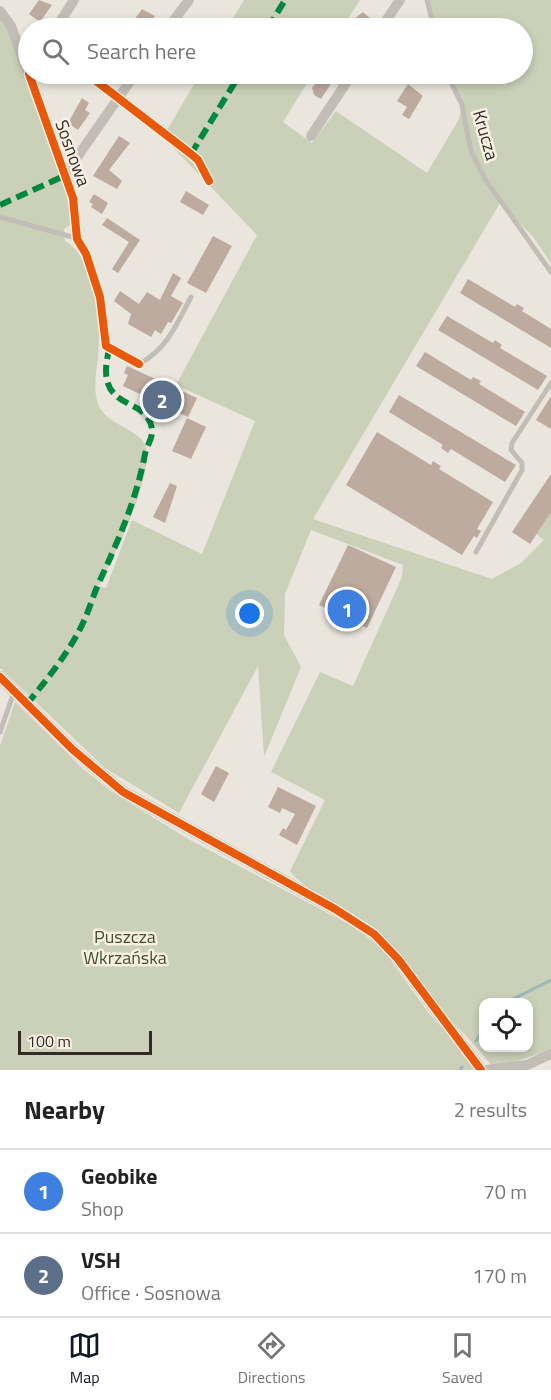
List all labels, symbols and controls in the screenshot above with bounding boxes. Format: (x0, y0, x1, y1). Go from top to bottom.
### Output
search box (18, 18, 533, 84)
text: Search here (87, 34, 196, 68)
icon: search (39, 35, 72, 68)
street label: Krucza (466, 107, 506, 163)
street label: Sosnowa (48, 116, 98, 190)
pin: 2 (142, 378, 182, 422)
pin: 1 (328, 586, 366, 632)
your location (235, 599, 264, 628)
park label: Puszcza Wkrzańska (83, 923, 167, 971)
map controls (479, 998, 533, 1052)
button: locate (479, 998, 533, 1052)
scale bar (18, 1028, 152, 1056)
text: 100 m (27, 1029, 71, 1053)
text: Nearby (24, 1090, 105, 1129)
text: 2 results (454, 1094, 527, 1125)
text: Geobike (81, 1159, 157, 1193)
text: 1 (38, 1176, 49, 1207)
text: 70 m (483, 1176, 527, 1207)
text: Shop (81, 1193, 124, 1224)
text: VSH (81, 1243, 121, 1277)
text: 2 (38, 1260, 49, 1291)
text: 170 m (472, 1260, 527, 1291)
text: Office · Sosnowa (81, 1277, 221, 1308)
tab: Map (68, 1329, 101, 1389)
tab: Directions (238, 1329, 306, 1389)
tab: Saved (442, 1329, 483, 1389)

